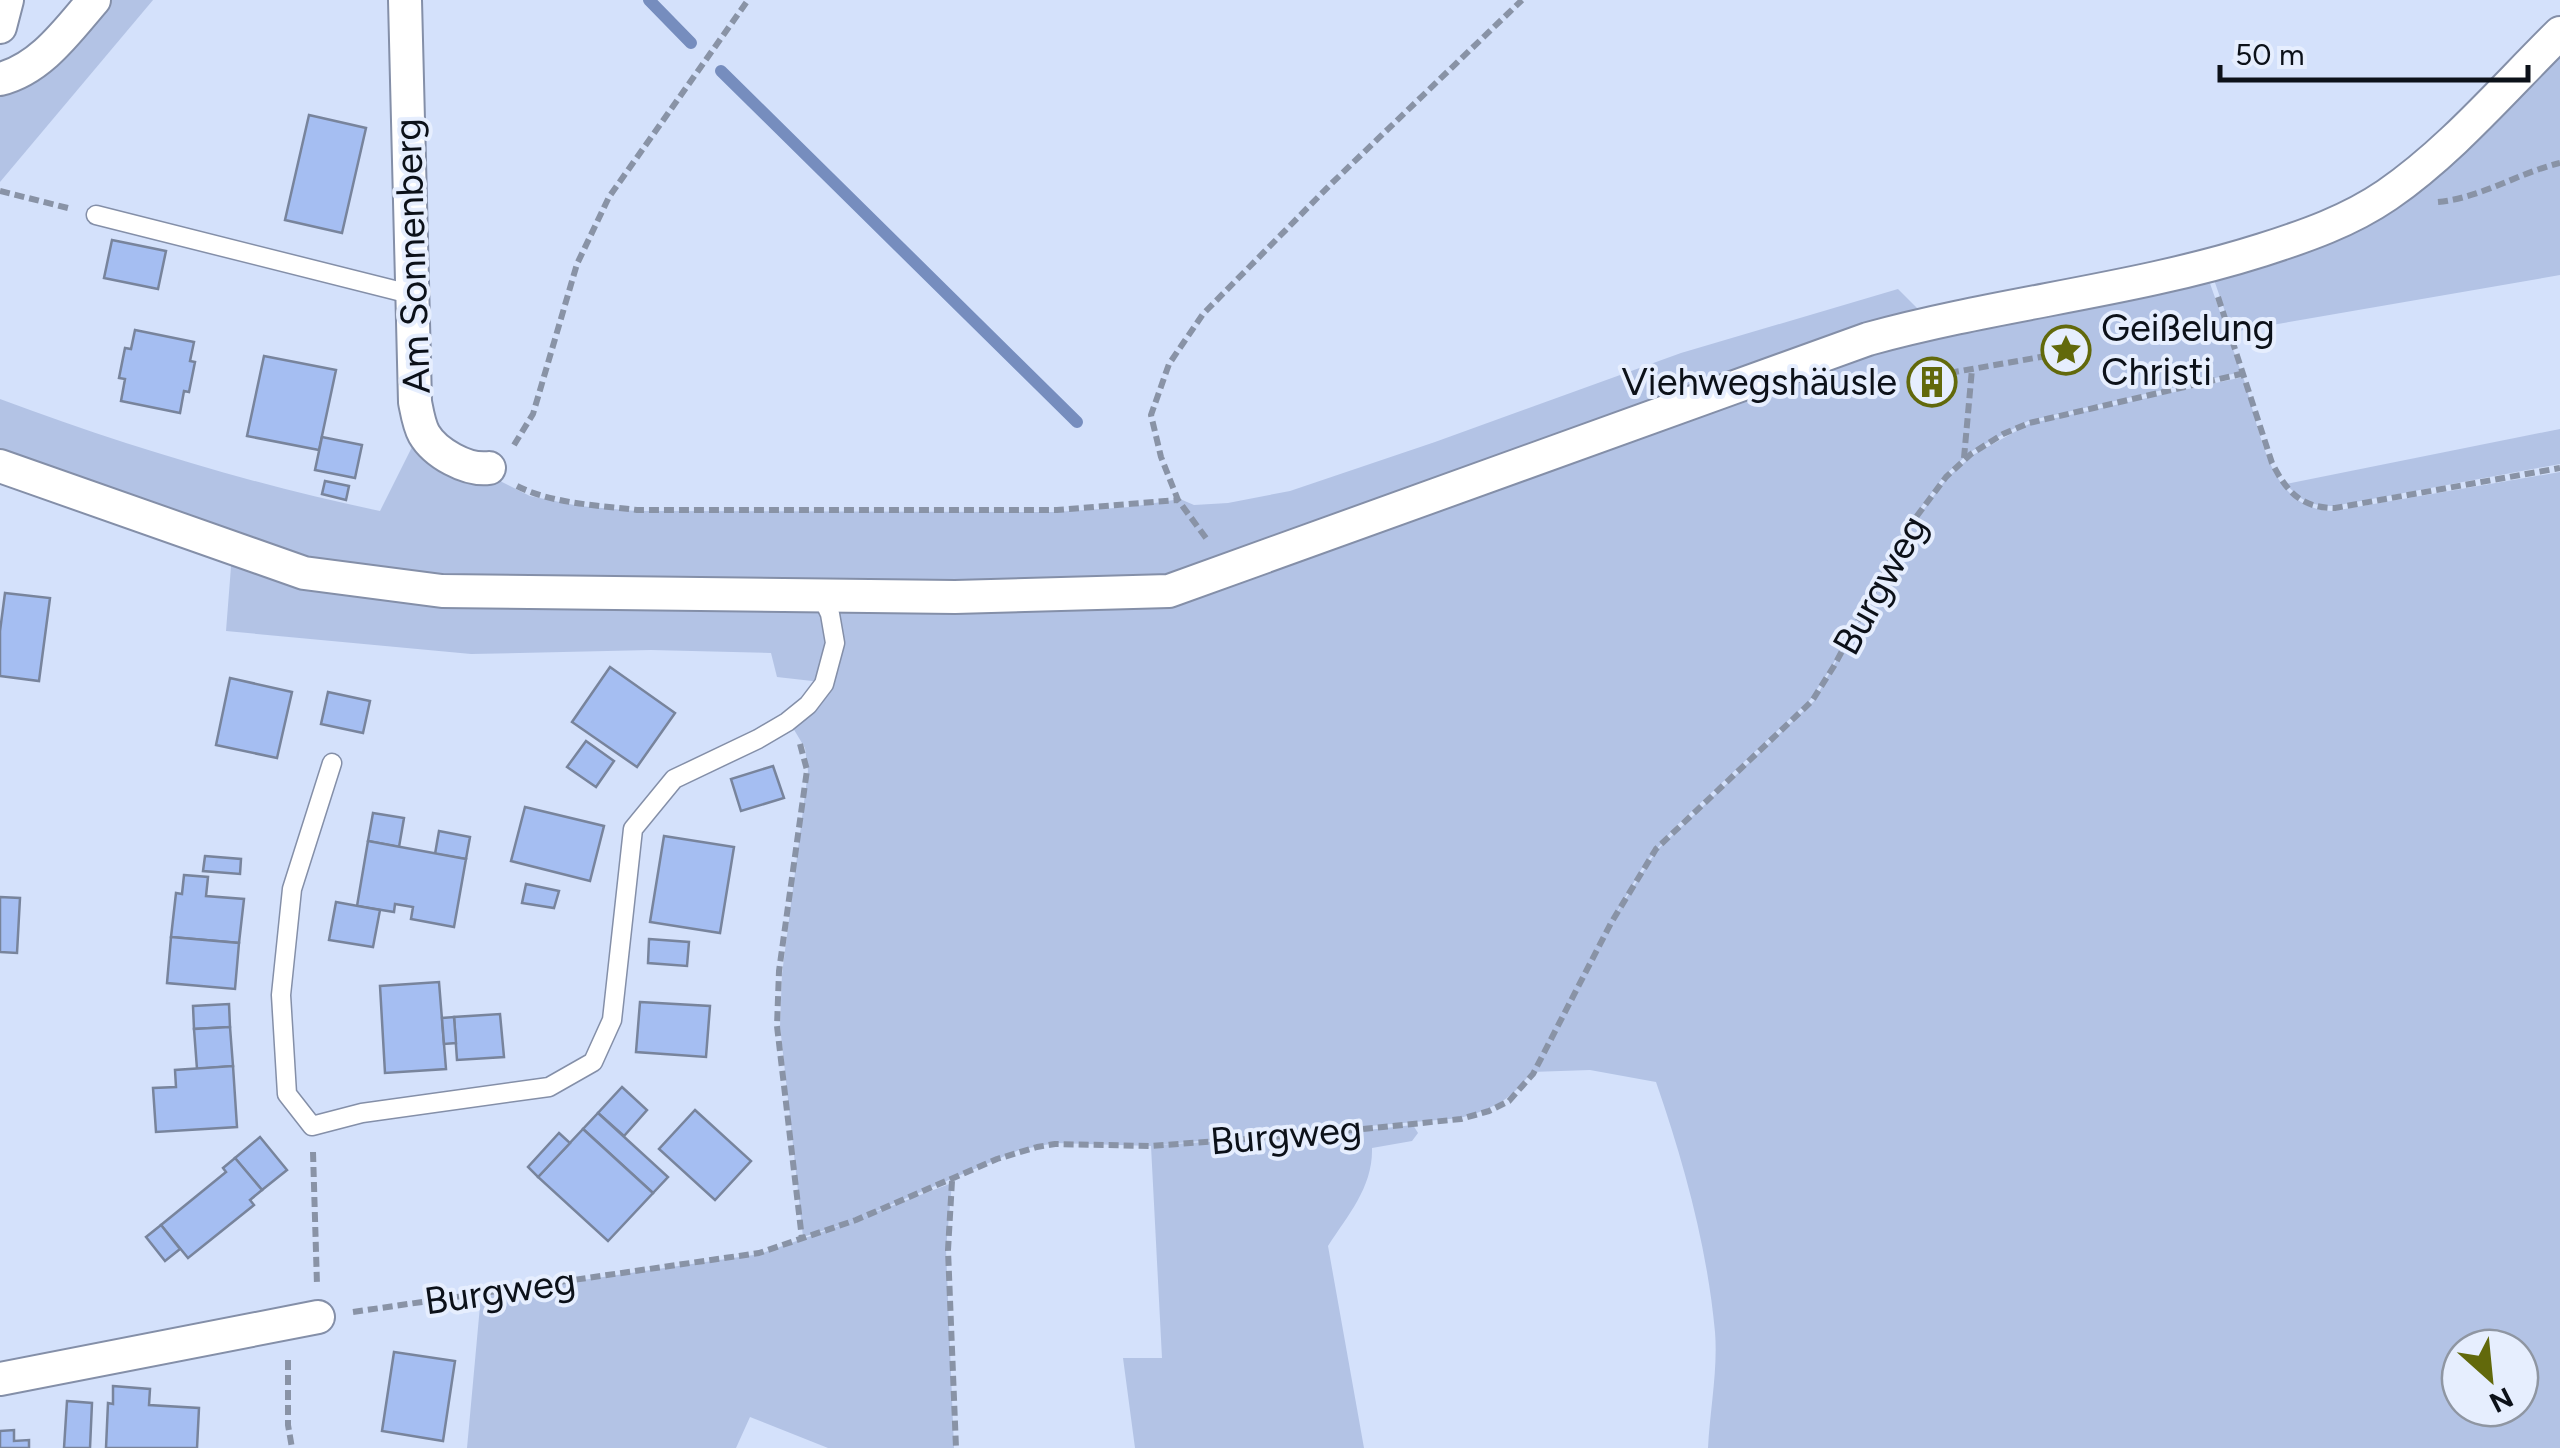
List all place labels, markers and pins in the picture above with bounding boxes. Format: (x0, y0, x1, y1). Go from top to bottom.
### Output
place label: Geißelung Christi (2101, 305, 2275, 395)
place icon: Geißelung Christi (2040, 324, 2092, 376)
building icon: Viehwegshäusle (1906, 356, 1958, 408)
place label: Viehwegshäusle (1622, 359, 1897, 405)

